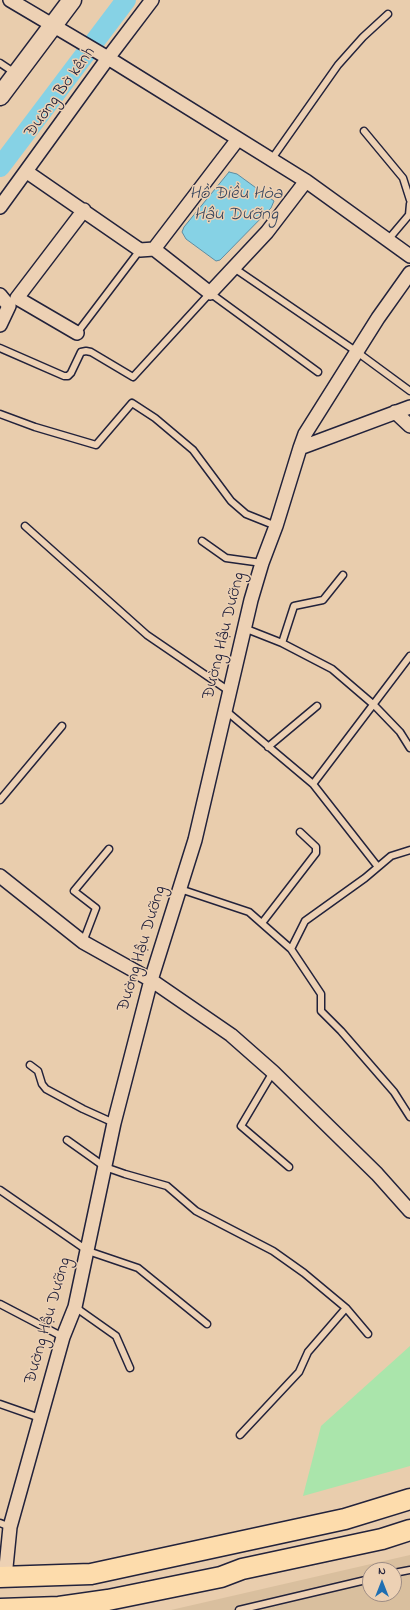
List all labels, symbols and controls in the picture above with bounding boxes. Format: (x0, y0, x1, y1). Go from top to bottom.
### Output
street label: Đường Bờ kênh (21, 44, 101, 142)
water label: Hồ Điều Hòa Hậu Dưỡng (189, 184, 283, 226)
street label: Đường Hậu Dưỡng (199, 570, 251, 702)
street label: Đường Hậu Dưỡng (114, 884, 172, 1014)
street label: Đường Hậu Dưỡng (21, 1255, 77, 1387)
north arrow (362, 1562, 402, 1602)
text: N (378, 1563, 386, 1579)

